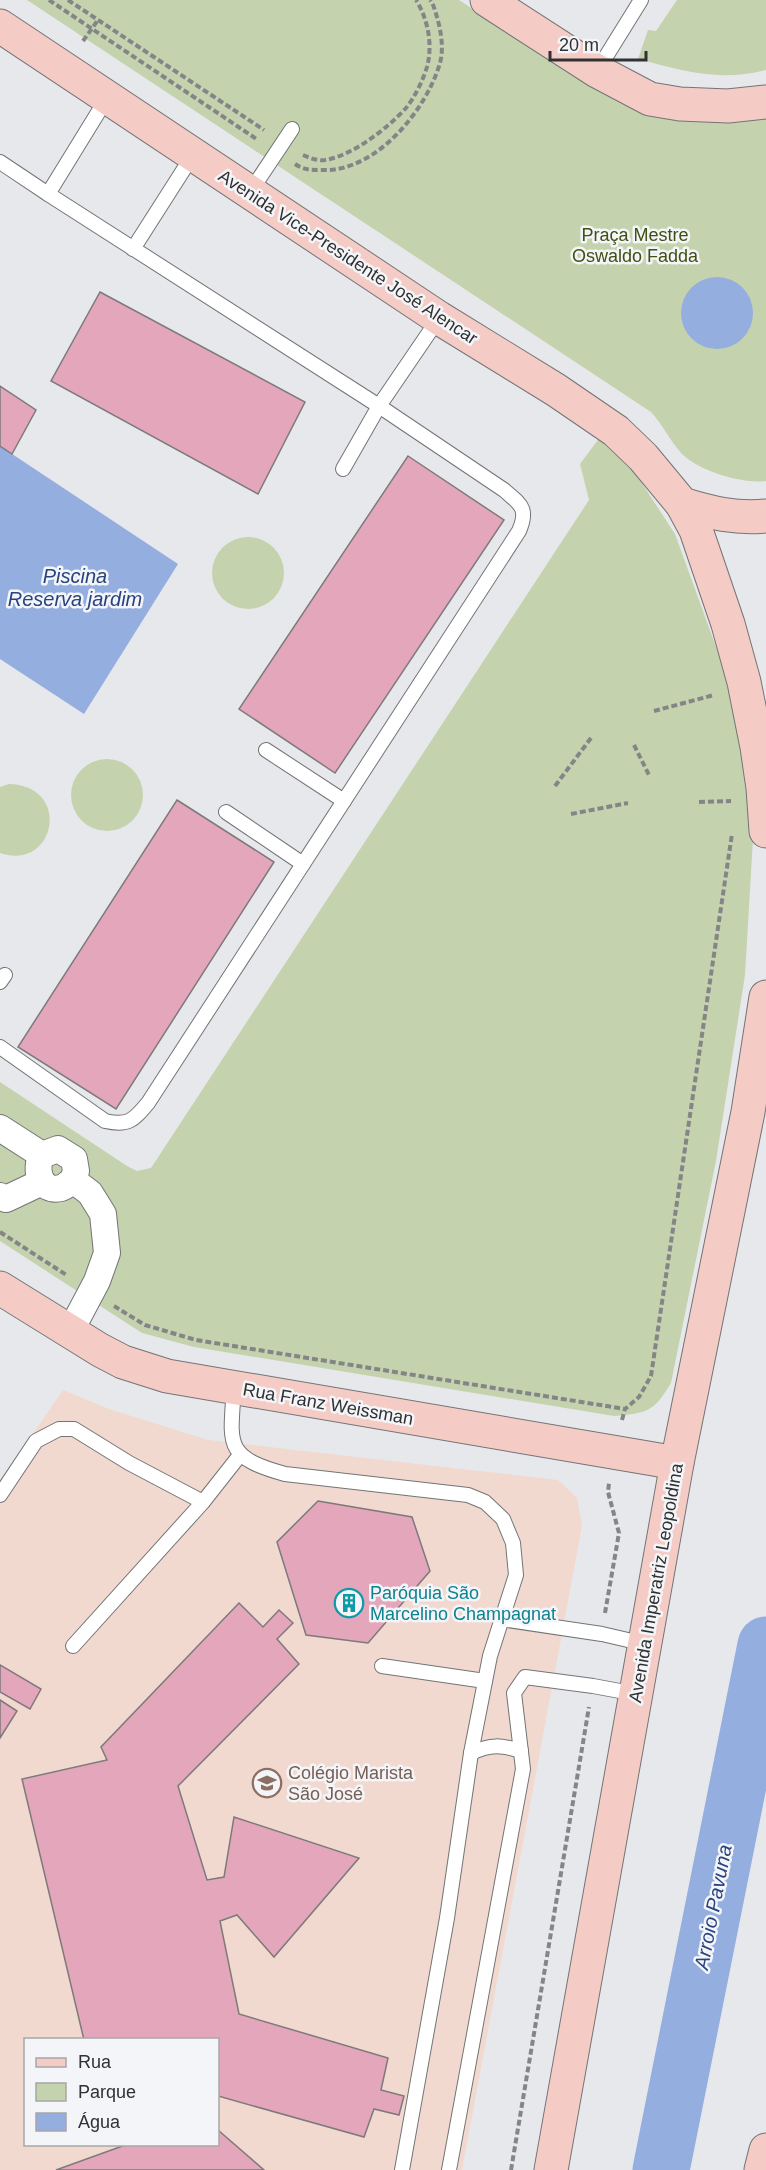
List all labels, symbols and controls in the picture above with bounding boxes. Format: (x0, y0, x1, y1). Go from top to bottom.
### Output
scale bar (550, 24, 646, 62)
text: 20 m (559, 35, 599, 55)
street label: Avenida Vice-Presidente José Alencar (215, 166, 481, 348)
park label: Praça Mestre Oswaldo Fadda (572, 225, 699, 266)
water label: Piscina Reserva jardim (8, 565, 142, 610)
street label: Rua Franz Weissman (241, 1379, 415, 1429)
street label: Avenida Imperatriz Leopoldina (625, 1461, 687, 1704)
place label: Paróquia São Marcelino Champagnat (370, 1583, 556, 1624)
building icon: Paróquia São Marcelino Champagnat (333, 1587, 365, 1619)
place label: Colégio Marista São José (288, 1763, 414, 1804)
school or university icon: Colégio Marista São José (251, 1767, 283, 1799)
water label: Arroio Pavuna (690, 1843, 736, 1972)
legend (24, 2038, 219, 2146)
text: Rua (78, 2052, 112, 2072)
text: Parque (78, 2082, 136, 2102)
text: Água (78, 2112, 121, 2132)

